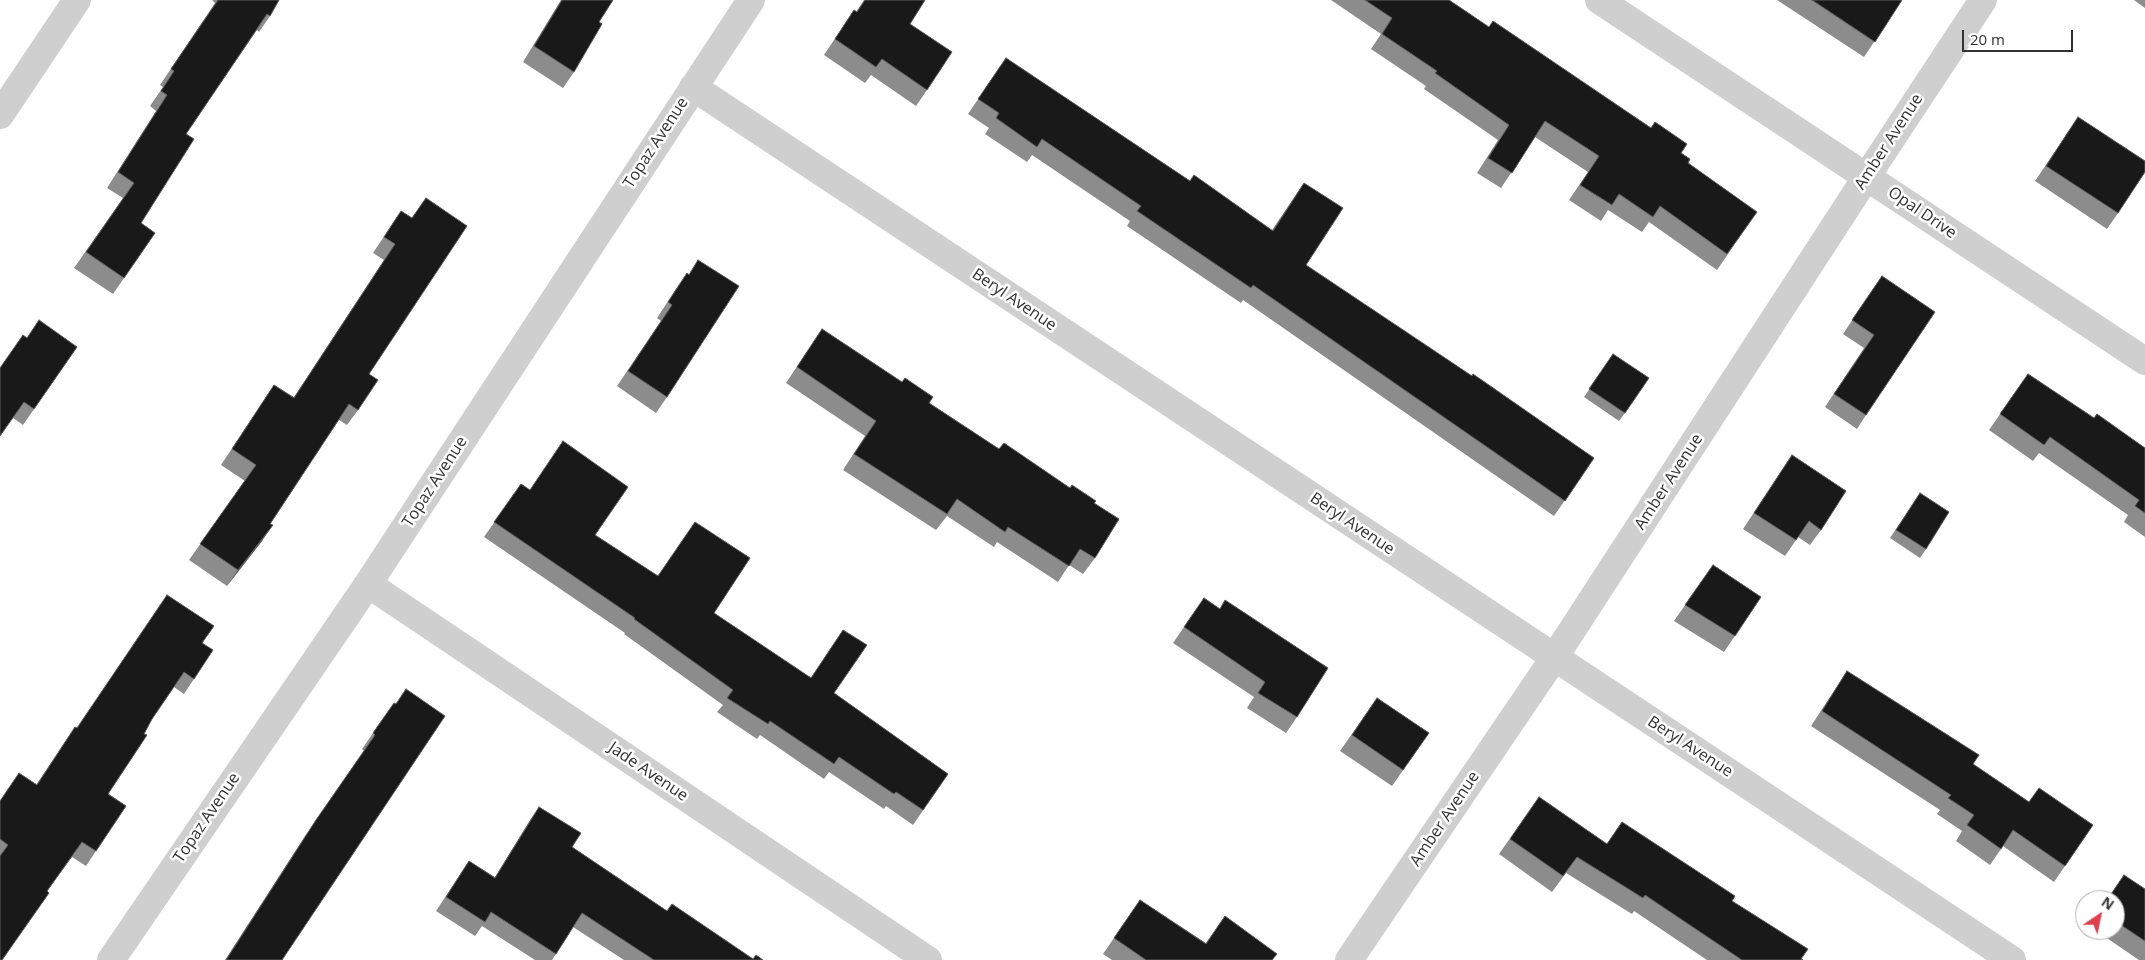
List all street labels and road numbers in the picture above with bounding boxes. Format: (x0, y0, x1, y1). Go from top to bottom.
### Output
street label: Amber Avenue (1851, 91, 1927, 193)
street label: Topaz Avenue (619, 94, 693, 192)
street label: Opal Drive (1884, 183, 1960, 243)
street label: Beryl Avenue (968, 265, 1060, 335)
street label: Amber Avenue (1631, 431, 1707, 533)
street label: Topaz Avenue (398, 433, 472, 531)
street label: Beryl Avenue (1306, 489, 1398, 559)
street label: Beryl Avenue (1644, 712, 1736, 782)
street label: Jade Avenue (605, 738, 691, 806)
street label: Amber Avenue (1406, 768, 1484, 870)
street label: Topaz Avenue (170, 769, 244, 867)

